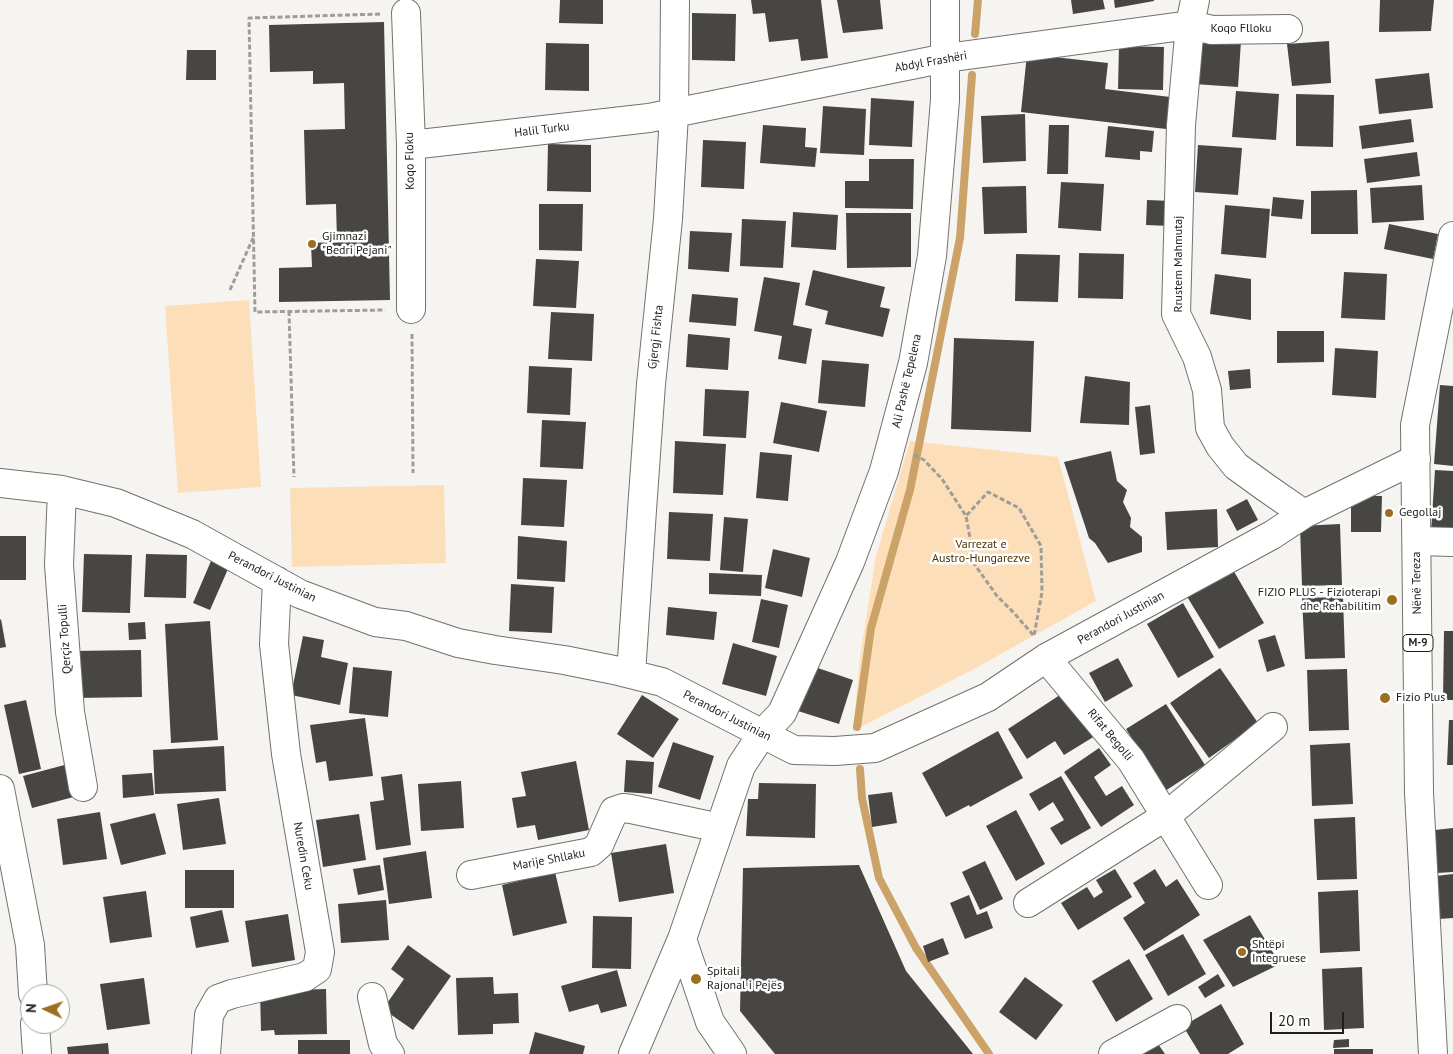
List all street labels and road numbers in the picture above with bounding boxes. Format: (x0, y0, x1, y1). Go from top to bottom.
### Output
street label: Koqo Flloku (1210, 22, 1272, 36)
street label: Abdyl Frashëri (894, 49, 968, 75)
street label: Halil Turku (514, 119, 570, 141)
street label: Koqo Floku (402, 132, 418, 190)
street label: Rrustem Mahmutaj (1172, 215, 1186, 313)
street label: Gjergj Fishta (645, 304, 667, 370)
street label: Ali Pashë Tepelena (889, 333, 925, 429)
street label: Perandori Justinian (226, 549, 318, 605)
street label: Nënë Tereza (1409, 552, 1425, 614)
street label: Perandori Justinian (1075, 588, 1167, 648)
street label: Qerçiz Topulli (55, 603, 75, 675)
road number: M-9 (1403, 634, 1433, 651)
street label: Perandori Justinian (681, 688, 773, 744)
street label: Rifat Begolli (1084, 706, 1136, 764)
street label: Nuredin Ceku (290, 821, 316, 891)
street label: Marije Shllaku (512, 846, 586, 874)

